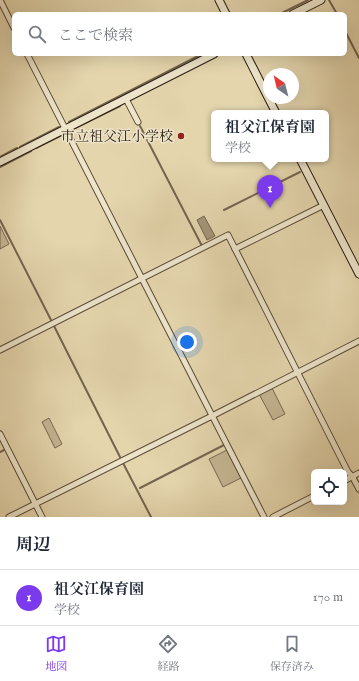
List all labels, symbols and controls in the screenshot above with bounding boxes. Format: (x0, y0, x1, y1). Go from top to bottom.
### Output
search box (12, 12, 347, 56)
icon: search (26, 23, 48, 45)
text: ここで検索 (58, 26, 133, 45)
north arrow (263, 68, 299, 104)
popup (211, 110, 329, 162)
text: 祖父江保育園 (225, 118, 315, 137)
place label: 市立祖父江小学校 (61, 128, 173, 146)
marker: 市立祖父江小学校 (176, 131, 186, 141)
text: 学校 (225, 140, 251, 157)
pin: 1 (257, 175, 283, 208)
your location (177, 332, 197, 352)
map controls (311, 469, 347, 505)
button: locate (311, 469, 347, 505)
text: 周辺 (16, 535, 50, 556)
text: 祖父江保育園 (54, 580, 144, 599)
text: 1 (27, 589, 31, 606)
text: 170 m (313, 589, 343, 606)
text: 学校 (54, 602, 80, 619)
tab: 地図 (45, 633, 67, 674)
tab: 経路 (157, 633, 179, 674)
tab: 保存済み (270, 633, 314, 674)

